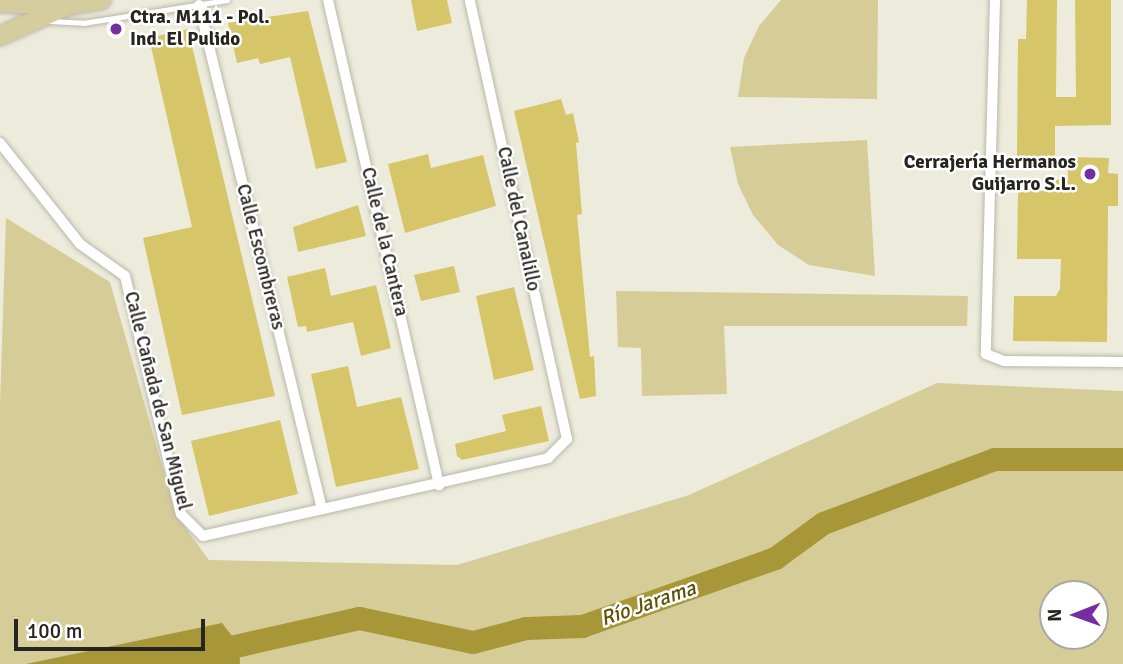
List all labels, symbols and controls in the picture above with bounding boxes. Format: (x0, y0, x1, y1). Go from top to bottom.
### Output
place label: Ctra. M111 - Pol. Ind. El Pulido (130, 7, 270, 51)
marker: Ctra. M111 - Pol. Ind. El Pulido (108, 21, 124, 37)
street label: Calle del Canalillo (492, 145, 544, 293)
place label: Cerrajería Hermanos Guijarro S.L. (904, 152, 1076, 196)
street label: Calle de la Cantera (356, 165, 412, 319)
marker: Cerrajería Hermanos Guijarro S.L. (1082, 166, 1098, 182)
street label: Calle Escombreras (231, 182, 289, 332)
street label: Calle Cañada de San Miguel (119, 289, 195, 513)
water label: Río Jarama (597, 575, 699, 631)
north arrow (1039, 580, 1109, 650)
scale bar (18, 604, 208, 648)
text: N (1043, 609, 1067, 622)
text: 100 m (27, 618, 82, 644)

